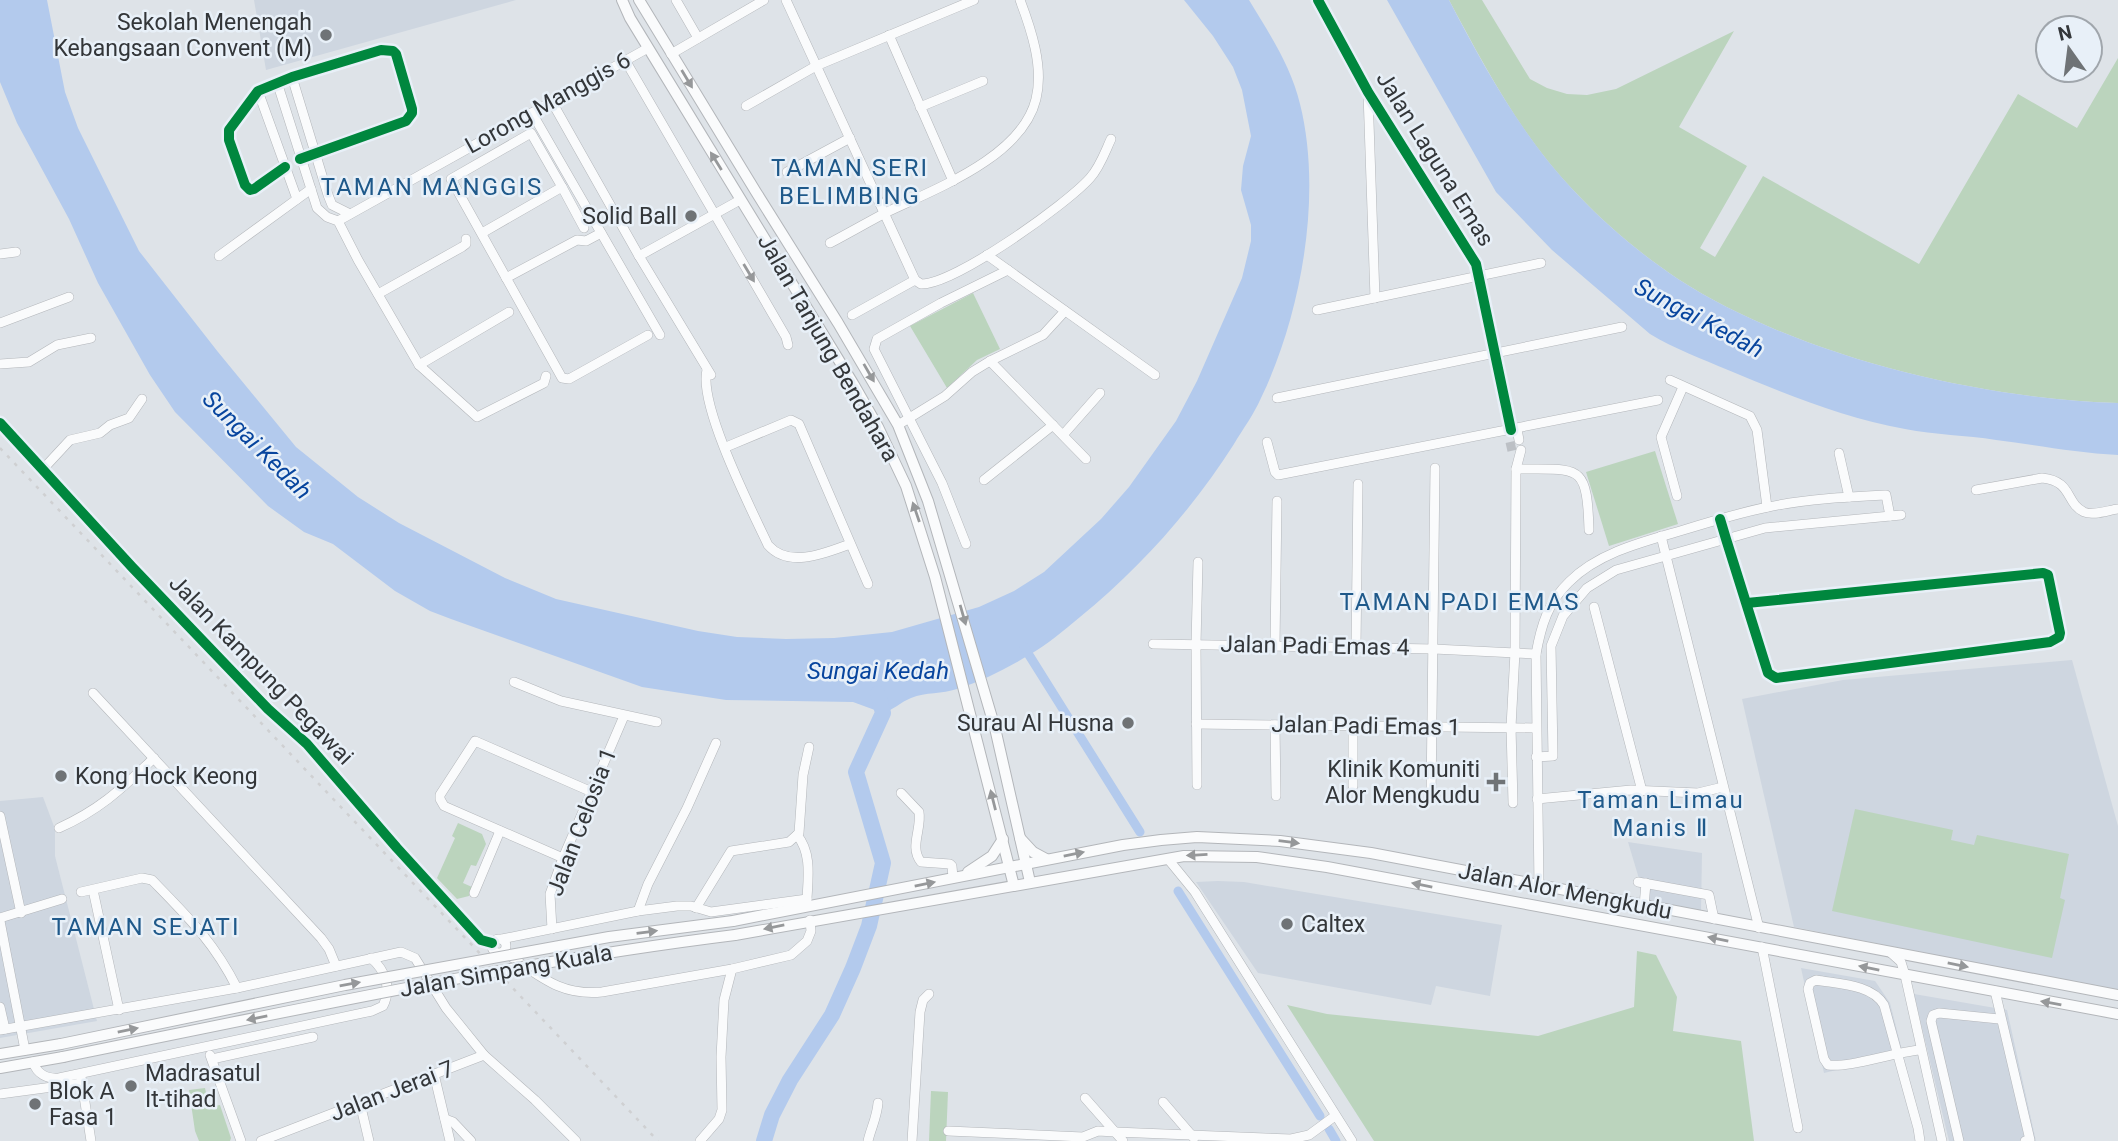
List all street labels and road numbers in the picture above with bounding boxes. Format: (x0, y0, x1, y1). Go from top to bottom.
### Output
street label: Lorong Manggis 6 (461, 46, 635, 160)
street label: Jalan Laguna Emas (1370, 67, 1500, 251)
street label: Jalan Tanjung Bendahara (752, 229, 904, 467)
street label: Jalan Kampung Pegawai (163, 570, 359, 770)
street label: Jalan Padi Emas 4 (1220, 631, 1410, 661)
street label: Jalan Padi Emas 1 (1271, 711, 1461, 741)
street label: Jalan Celosia 1 (541, 744, 623, 900)
street label: Jalan Alor Mengkudu (1456, 857, 1674, 925)
street label: Jalan Simpang Kuala (398, 939, 614, 1003)
street label: Jalan Jerai 7 (326, 1055, 458, 1127)

